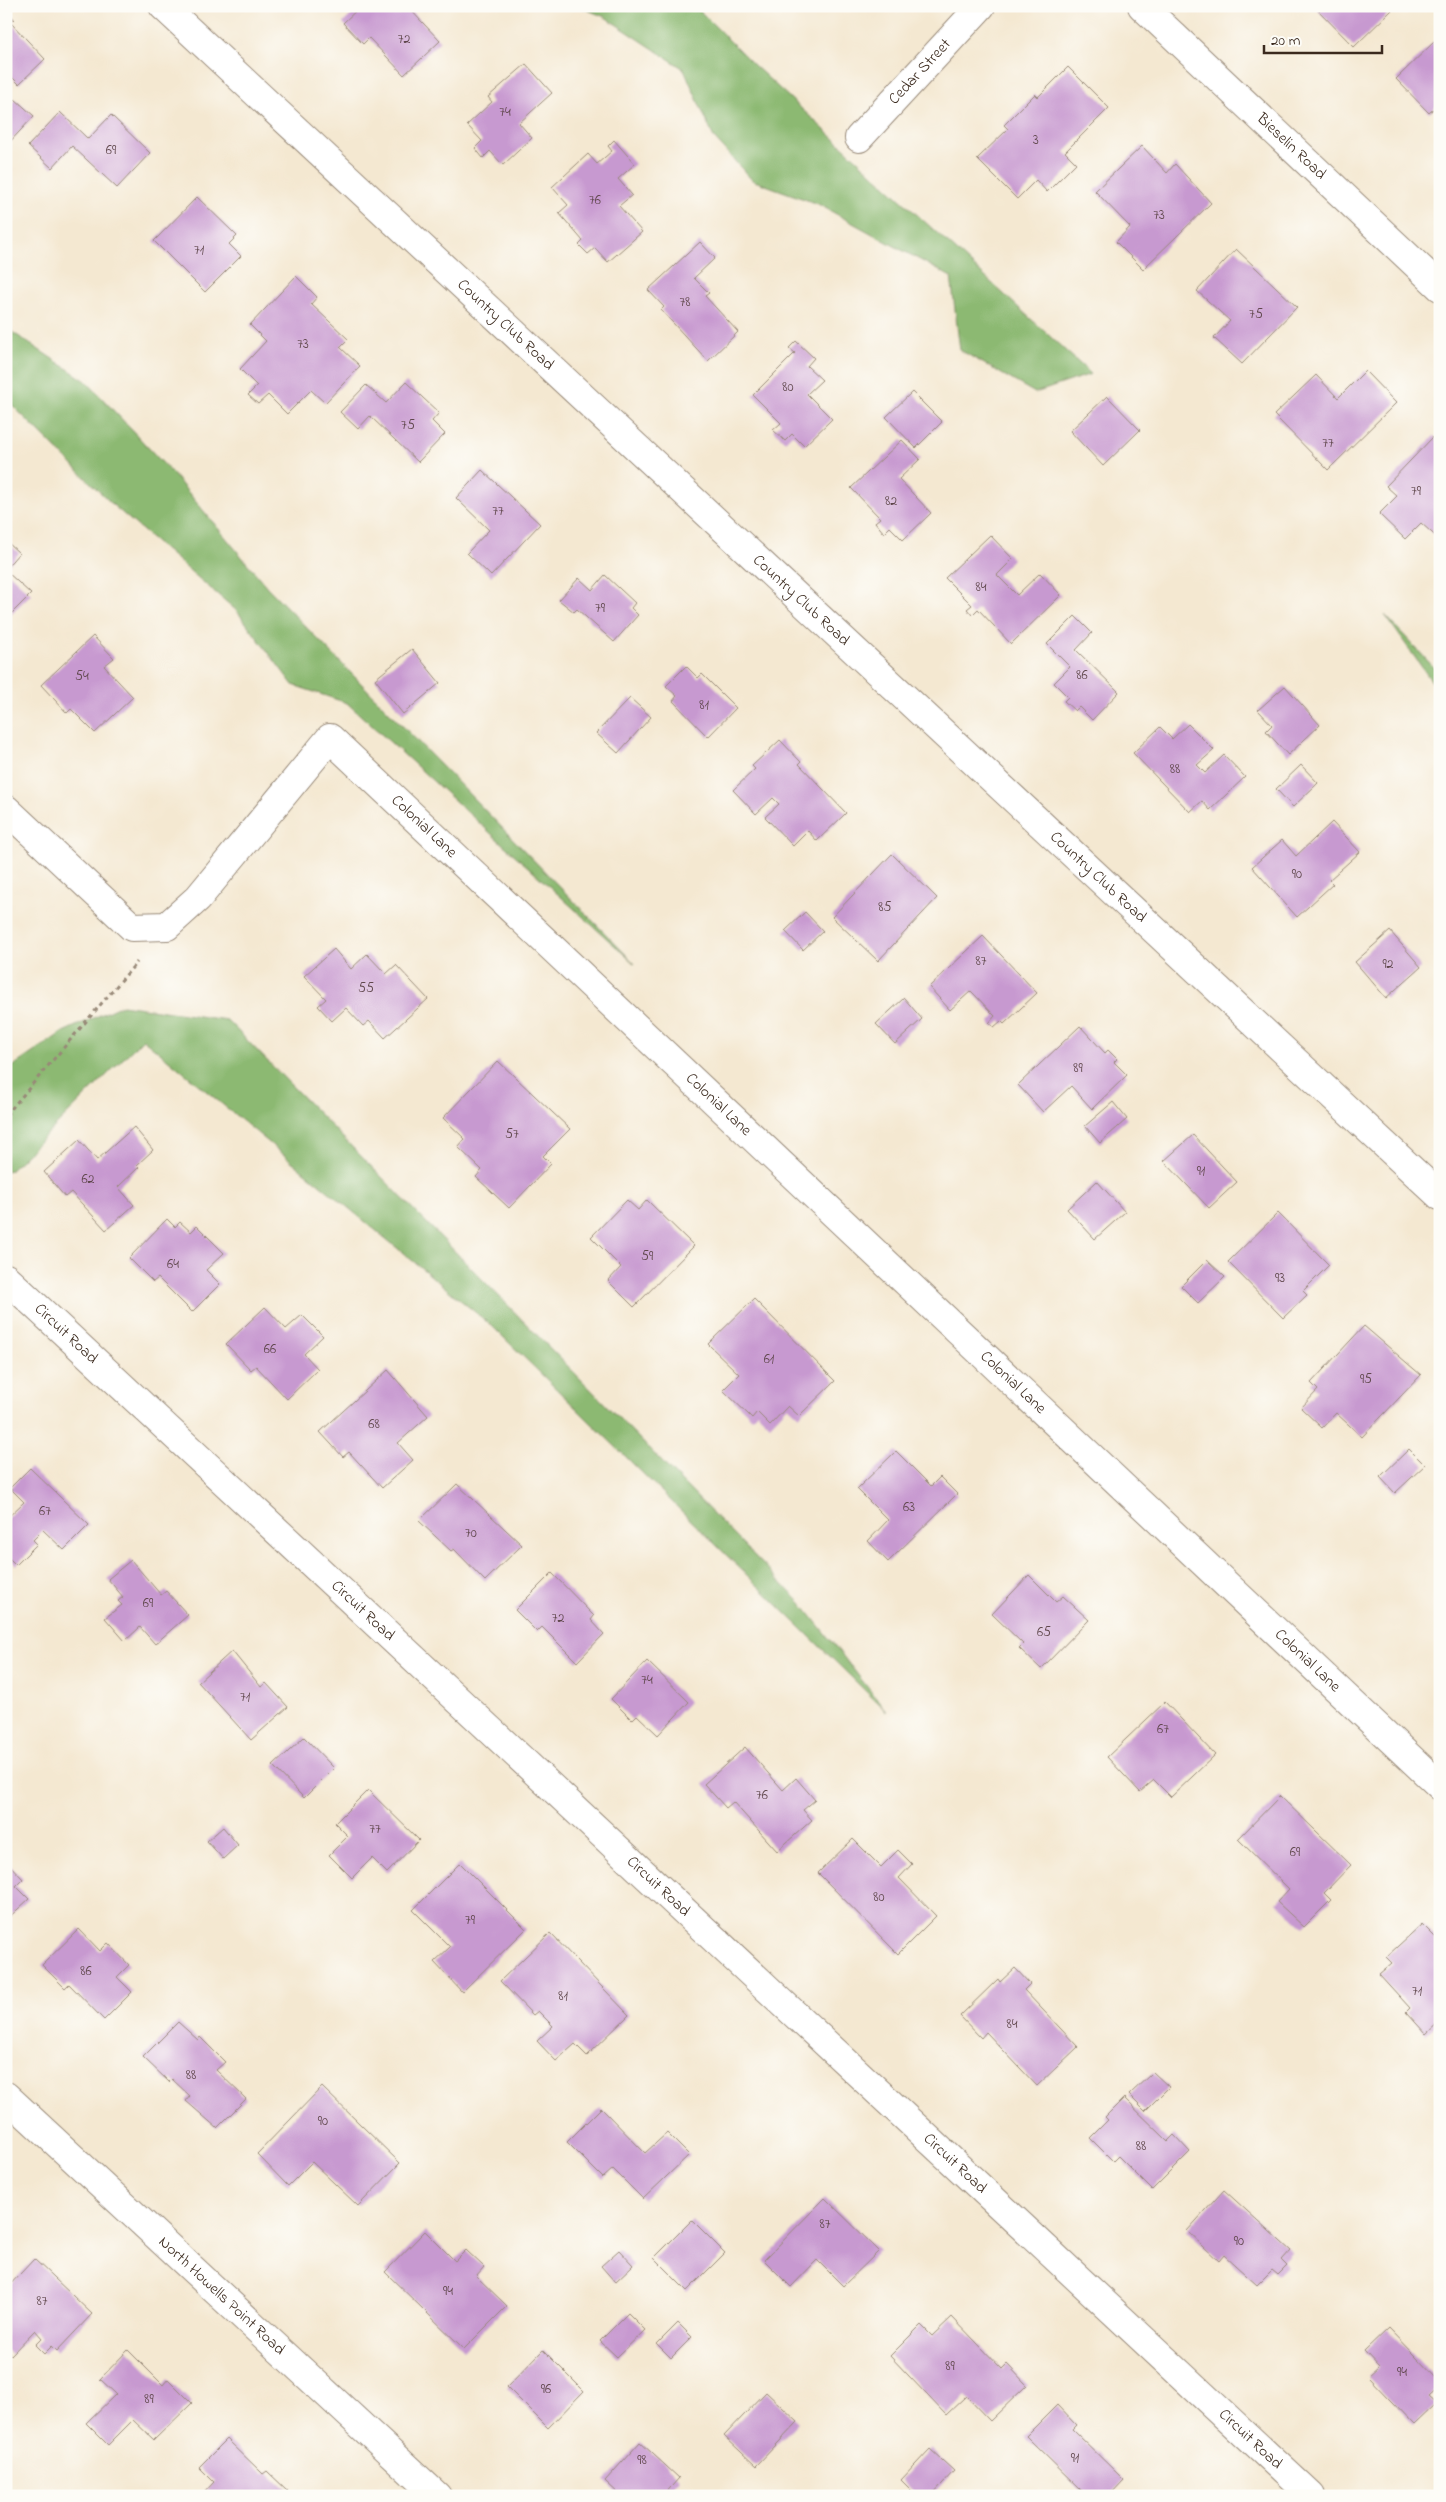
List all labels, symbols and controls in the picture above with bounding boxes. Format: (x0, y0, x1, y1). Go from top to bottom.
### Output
scale bar (1264, 22, 1381, 54)
house number: 72 (398, 29, 410, 50)
text: 20 m (1271, 30, 1301, 52)
street label: Cedar Street (883, 33, 957, 111)
house number: 74 (499, 102, 511, 123)
street label: Bieselin Road (1250, 107, 1332, 186)
house number: 3 (1033, 130, 1039, 151)
house number: 69 (106, 140, 117, 161)
house number: 76 (589, 190, 601, 211)
house number: 73 (1153, 205, 1165, 226)
house number: 71 (194, 240, 205, 261)
street label: Country Club Road (451, 274, 559, 377)
house number: 78 (679, 292, 691, 313)
house number: 75 (1249, 304, 1263, 325)
house number: 73 (297, 334, 309, 355)
house number: 80 (782, 377, 794, 398)
house number: 75 (401, 415, 415, 436)
house number: 77 (1322, 433, 1334, 454)
house number: 79 (1411, 481, 1422, 502)
house number: 82 (885, 491, 897, 512)
house number: 77 (492, 501, 504, 522)
street label: Country Club Road (747, 549, 855, 652)
house number: 84 (975, 577, 987, 598)
house number: 79 (595, 598, 606, 619)
house number: 86 (1076, 665, 1088, 686)
house number: 54 (75, 666, 89, 687)
house number: 81 (699, 695, 709, 716)
house number: 88 (1170, 759, 1180, 780)
street label: Colonial Lane (385, 789, 463, 865)
street label: Country Club Road (1044, 826, 1152, 929)
house number: 90 (1292, 864, 1302, 885)
house number: 85 (878, 897, 892, 918)
house number: 87 (975, 951, 987, 972)
house number: 92 (1382, 954, 1394, 975)
house number: 55 (358, 978, 374, 999)
house number: 89 (1073, 1058, 1084, 1079)
street label: Colonial Lane (680, 1067, 758, 1143)
house number: 57 (505, 1124, 519, 1145)
house number: 91 (1197, 1161, 1206, 1182)
house number: 62 (81, 1169, 95, 1190)
house number: 59 (641, 1246, 654, 1267)
house number: 64 (167, 1254, 179, 1275)
house number: 93 (1275, 1268, 1285, 1289)
street label: Circuit Road (29, 1298, 103, 1370)
house number: 66 (264, 1339, 276, 1360)
street label: Colonial Lane (974, 1345, 1052, 1421)
house number: 61 (764, 1349, 775, 1370)
house number: 95 (1360, 1369, 1372, 1390)
house number: 68 (368, 1414, 380, 1435)
house number: 63 (903, 1497, 915, 1518)
house number: 67 (39, 1501, 51, 1522)
house number: 70 (465, 1523, 477, 1544)
street label: Circuit Road (325, 1575, 400, 1647)
house number: 69 (143, 1593, 154, 1614)
house number: 72 (552, 1608, 564, 1629)
house number: 65 (1037, 1622, 1051, 1643)
street label: Colonial Lane (1269, 1623, 1347, 1699)
house number: 74 (641, 1670, 653, 1691)
house number: 71 (240, 1687, 251, 1708)
house number: 67 (1157, 1719, 1169, 1740)
house number: 76 (756, 1785, 768, 1806)
house number: 77 (369, 1819, 381, 1840)
house number: 69 (1290, 1842, 1301, 1863)
street label: Circuit Road (621, 1851, 696, 1923)
house number: 80 (873, 1887, 885, 1908)
house number: 79 (465, 1910, 476, 1931)
house number: 86 (80, 1961, 92, 1982)
house number: 71 (1412, 1981, 1423, 2002)
house number: 81 (558, 1986, 568, 2007)
house number: 84 (1006, 2014, 1018, 2035)
house number: 88 (186, 2065, 196, 2086)
house number: 90 (318, 2111, 328, 2132)
street label: Circuit Road (917, 2128, 992, 2200)
house number: 88 (1136, 2136, 1146, 2157)
house number: 87 (819, 2214, 831, 2235)
street label: North Howells Point Road (153, 2231, 290, 2361)
house number: 90 (1234, 2231, 1244, 2252)
house number: 94 (443, 2281, 453, 2302)
house number: 87 (36, 2291, 48, 2312)
house number: 89 (945, 2356, 956, 2377)
house number: 94 (1397, 2362, 1407, 2383)
house number: 96 (541, 2379, 551, 2400)
house number: 89 (144, 2389, 155, 2410)
street label: Circuit Road (1213, 2403, 1288, 2475)
house number: 91 (1071, 2448, 1080, 2469)
house number: 98 (637, 2450, 647, 2471)

